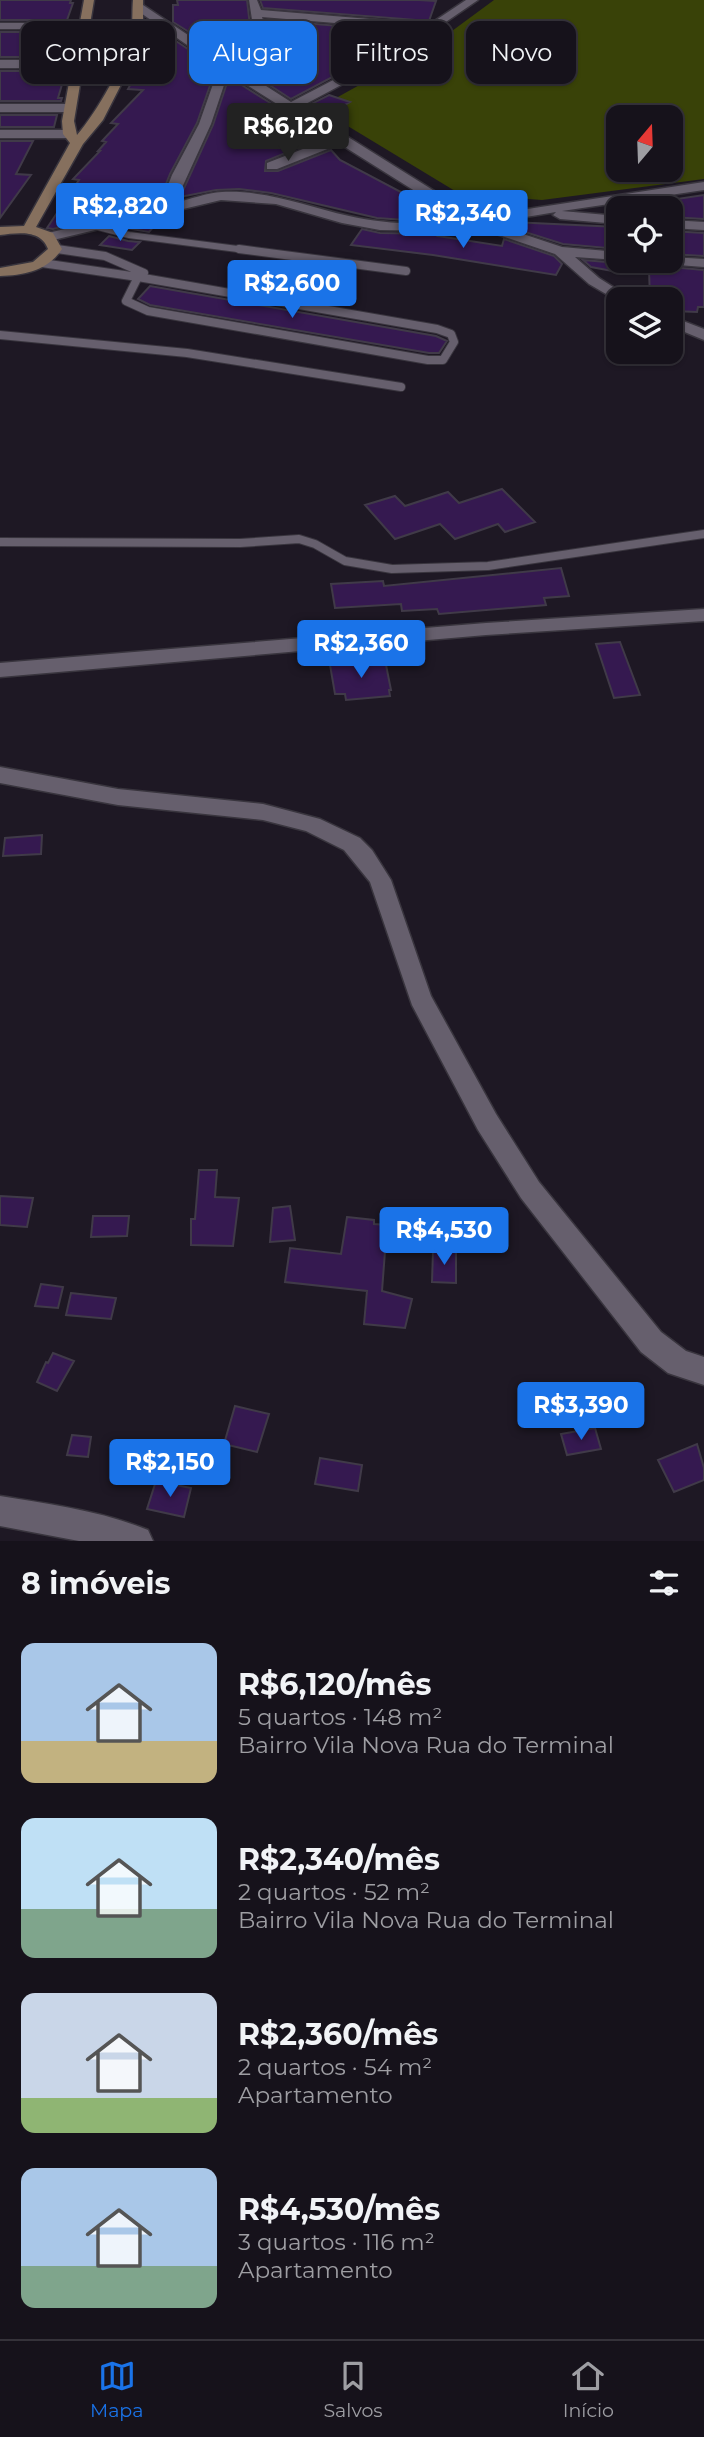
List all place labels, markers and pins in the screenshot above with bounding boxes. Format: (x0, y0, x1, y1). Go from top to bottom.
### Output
pin: R$6,120 (223, 104, 353, 163)
pin: R$2,820 (55, 184, 185, 243)
pin: R$2,340 (398, 190, 528, 250)
pin: R$2,600 (227, 260, 357, 320)
pin: R$2,360 (296, 620, 426, 680)
pin: R$4,530 (379, 1208, 509, 1267)
pin: R$3,390 (516, 1382, 646, 1442)
pin: R$2,150 (105, 1440, 235, 1499)

